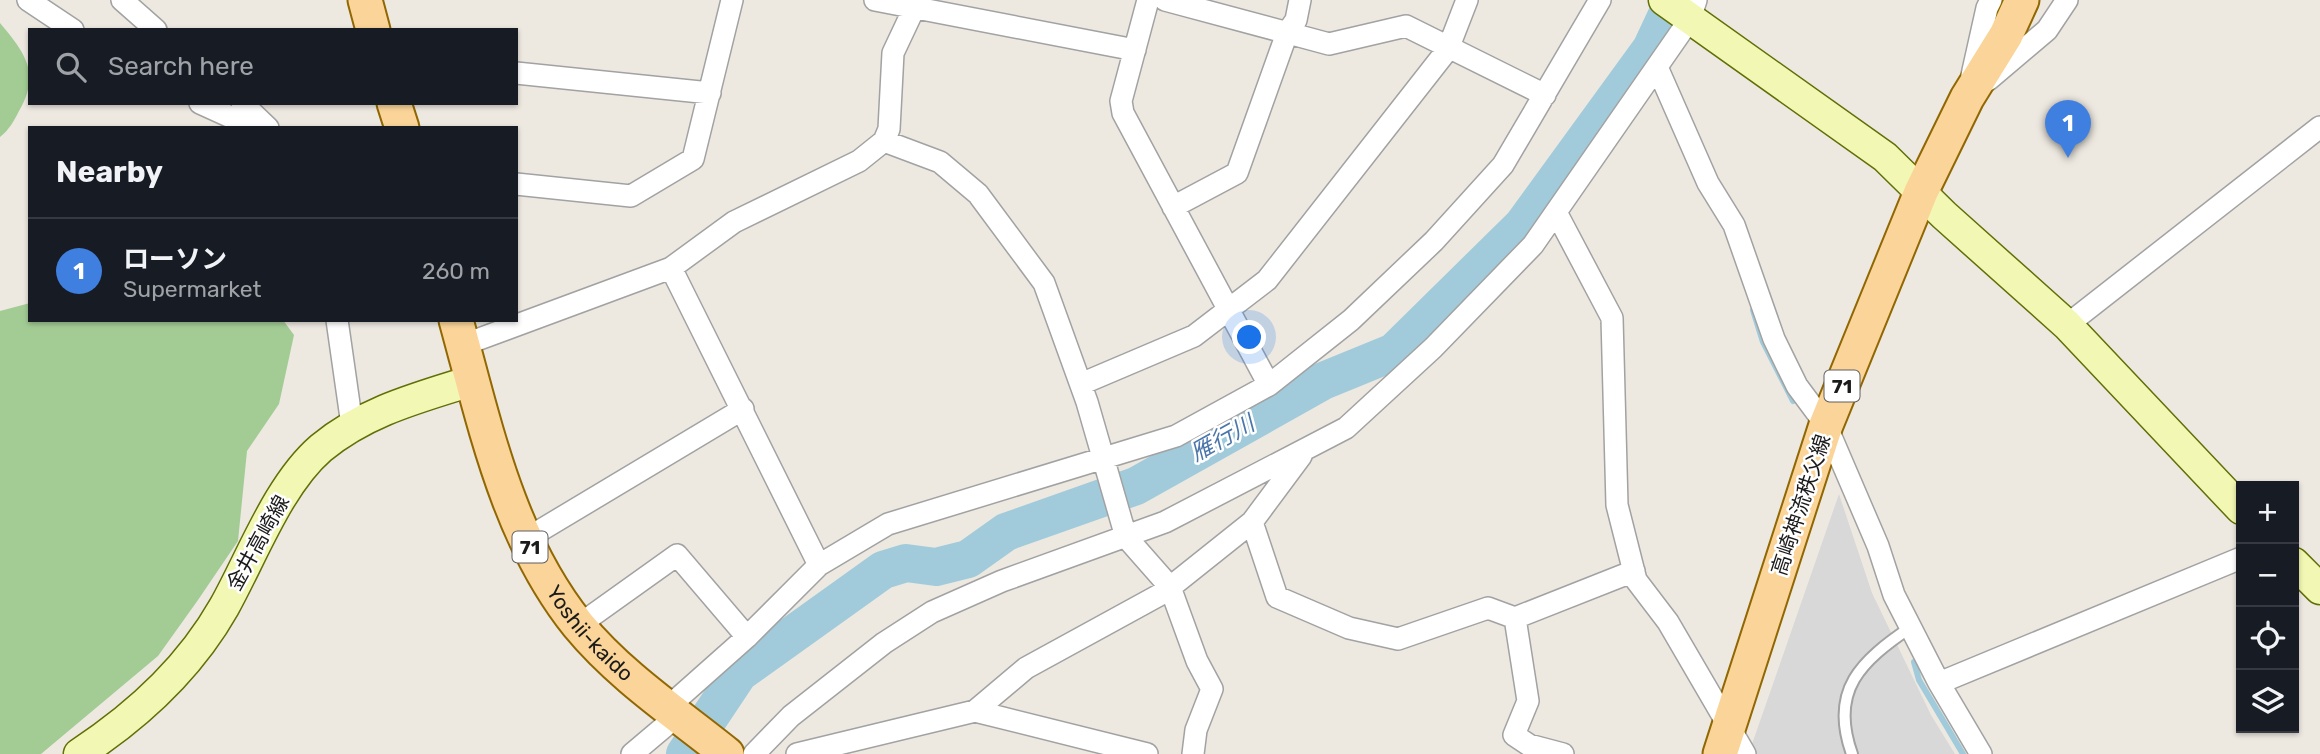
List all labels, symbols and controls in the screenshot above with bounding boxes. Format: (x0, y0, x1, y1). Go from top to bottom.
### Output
search box (28, 28, 518, 105)
icon: search (52, 48, 90, 86)
text: Search here (108, 51, 254, 82)
pin: 1 (2045, 100, 2091, 158)
text: Nearby (56, 154, 163, 190)
text: ローソン (123, 244, 227, 275)
text: 1 (73, 257, 85, 285)
text: 260 m (422, 257, 490, 285)
text: Supermarket (123, 275, 261, 303)
your location (1232, 320, 1266, 354)
road number: 71 (1825, 370, 1860, 402)
water label: 雁行川 (1185, 408, 1262, 467)
street label: 高崎神流秩父線 (1766, 431, 1835, 579)
map controls (2236, 481, 2299, 733)
button: + (2236, 481, 2299, 544)
street label: 金井高崎線 (221, 491, 294, 595)
road number: 71 (512, 532, 548, 562)
button: − (2236, 544, 2299, 607)
street label: Yoshii-kaido (541, 581, 639, 686)
button: locate (2236, 607, 2299, 670)
button: layers (2236, 670, 2299, 733)

